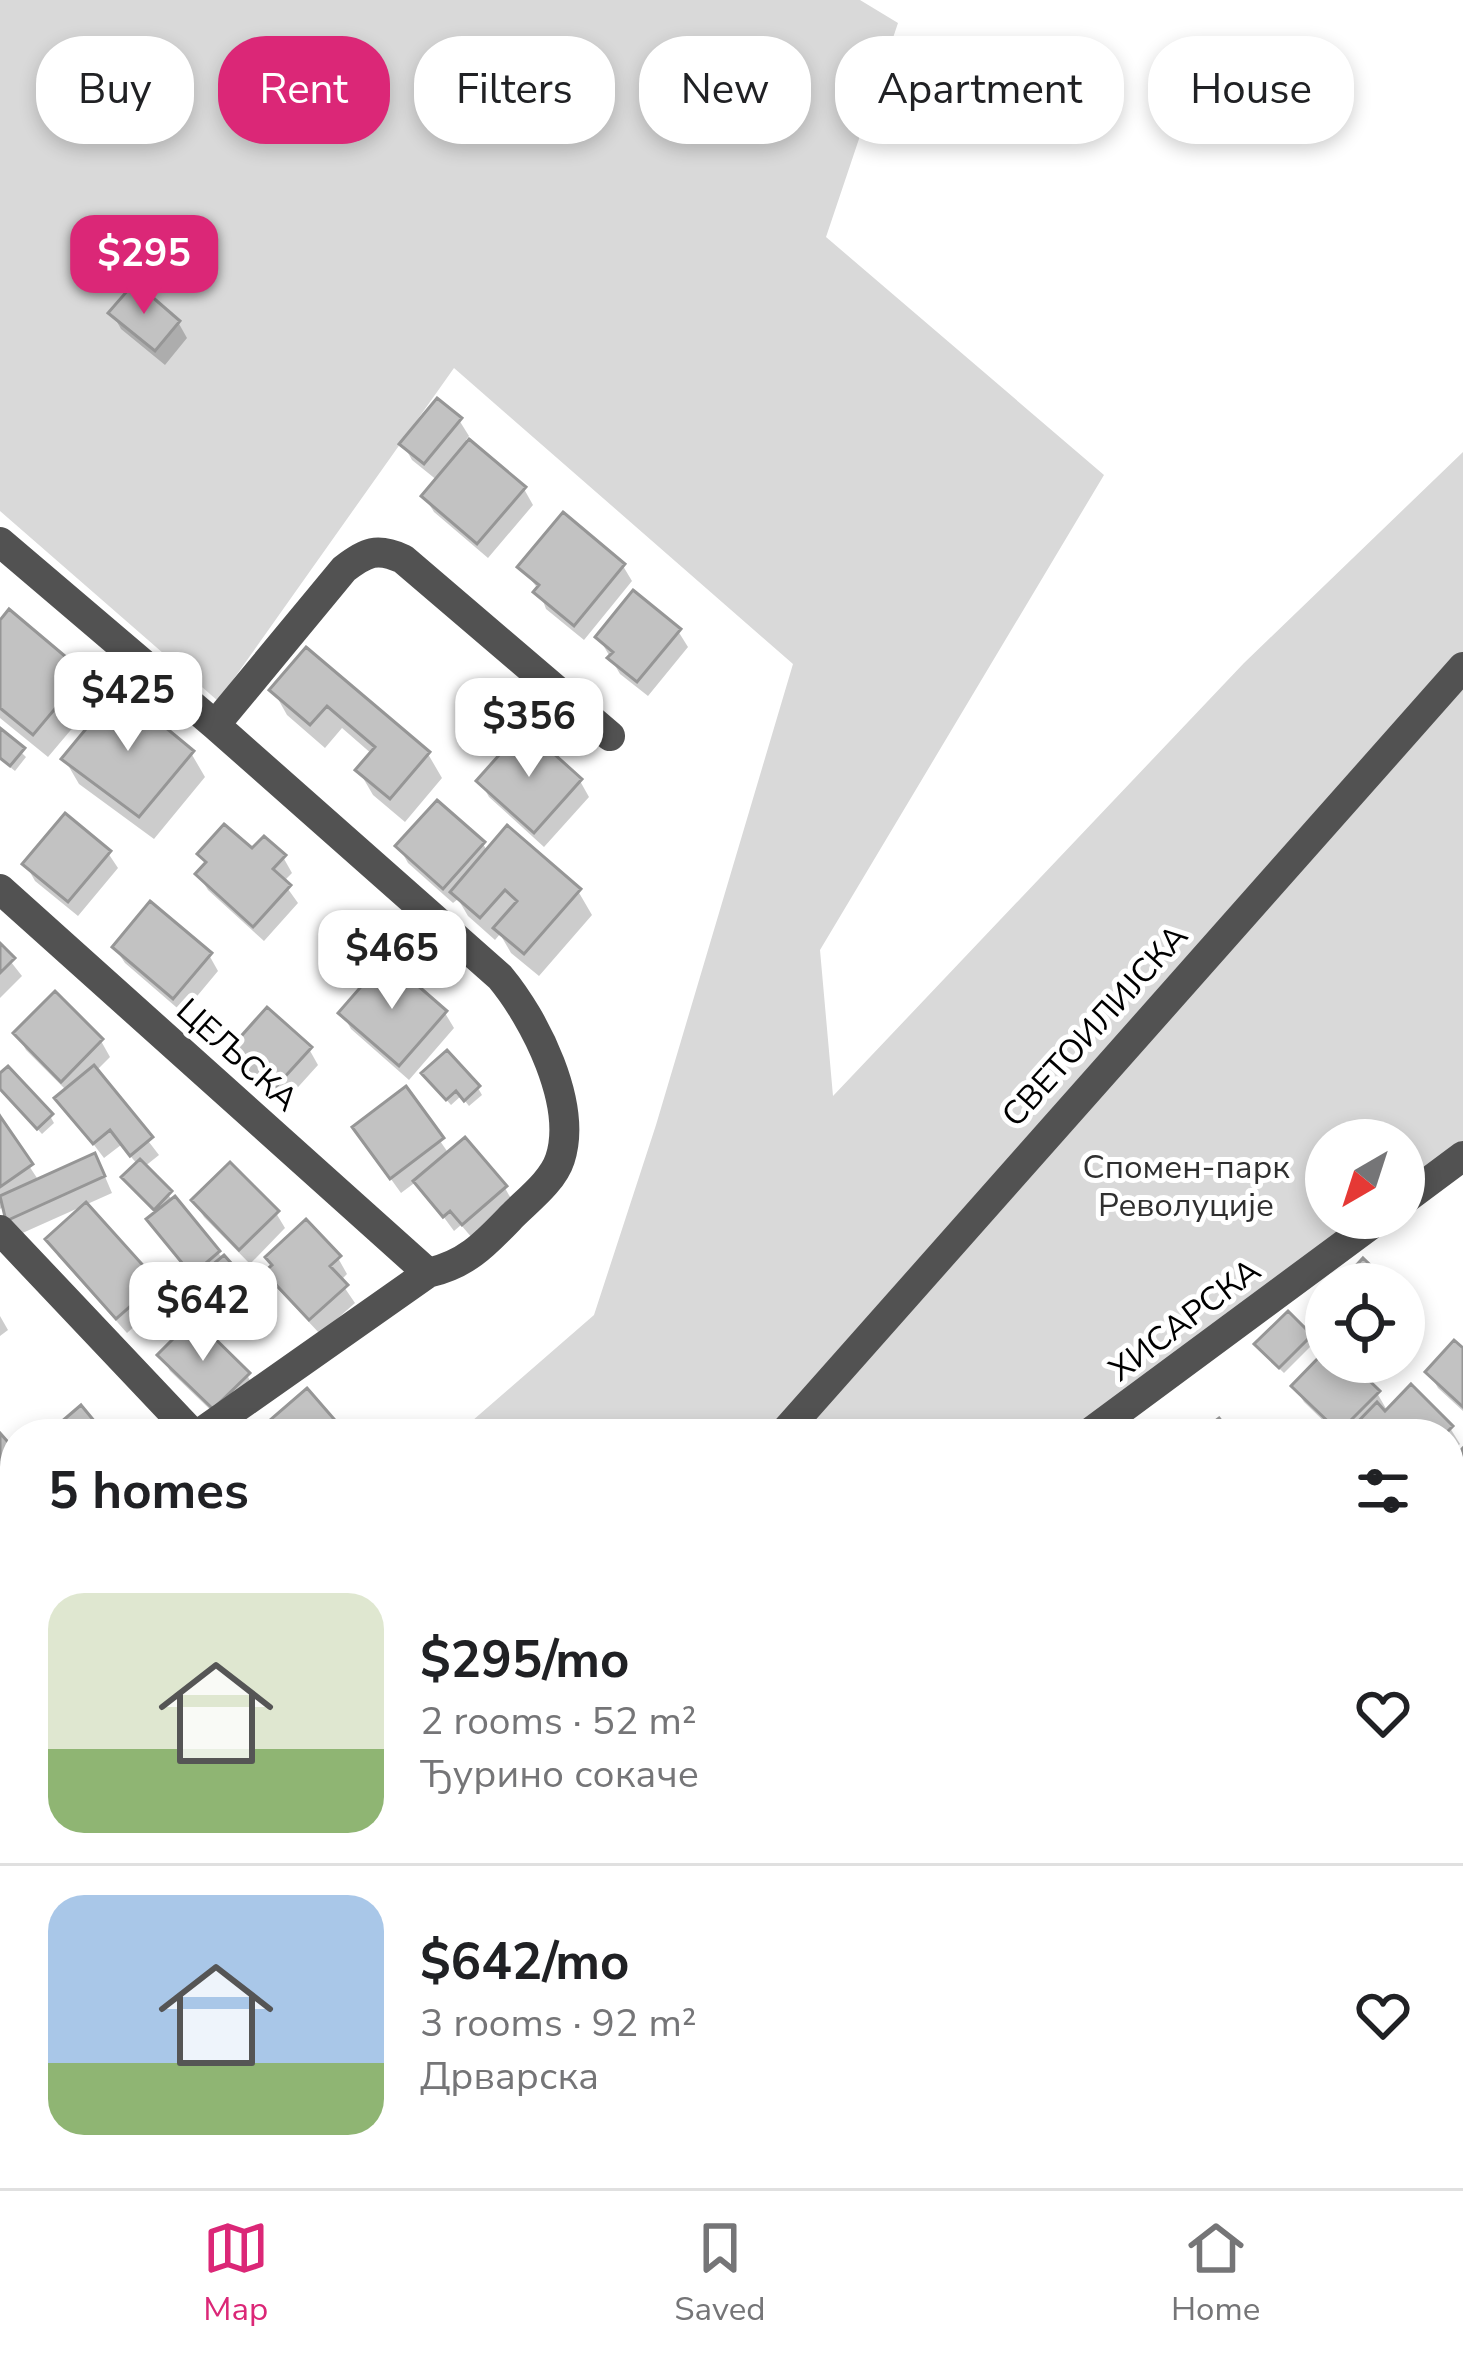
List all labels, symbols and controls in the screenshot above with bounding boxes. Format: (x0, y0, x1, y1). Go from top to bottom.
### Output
chip: Buy (36, 36, 194, 144)
chip: Rent (218, 36, 390, 144)
chip: Filters (414, 36, 615, 144)
chip: New (639, 36, 811, 144)
chip: Apartment (835, 36, 1124, 144)
chip: House (1148, 36, 1354, 144)
pin: $295 (73, 215, 215, 317)
text: $295 (97, 227, 191, 280)
pin: $425 (57, 652, 199, 754)
text: $425 (81, 664, 175, 717)
pin: $356 (458, 678, 600, 780)
text: $356 (482, 690, 576, 743)
pin: $465 (321, 910, 463, 1012)
street label: СВЕТОИЛИЈСКА (992, 915, 1198, 1137)
text: $465 (345, 922, 439, 975)
street label: ЦЕЉСКА (166, 988, 308, 1122)
north arrow (1305, 1119, 1425, 1239)
map controls (1305, 1119, 1425, 1383)
park label: Спомен-парк Револуције (1082, 1145, 1290, 1228)
street label: ХИСАРСКА (1100, 1248, 1270, 1392)
pin: $642 (132, 1262, 274, 1364)
button: locate (1305, 1263, 1425, 1383)
text: $642 (156, 1274, 250, 1327)
text: 5 homes (48, 1456, 249, 1526)
icon: filters (1350, 1458, 1416, 1524)
text: $295/mo (420, 1625, 629, 1695)
icon: home (144, 1641, 288, 1785)
icon: heart (1350, 1680, 1416, 1746)
text: 2 rooms · 52 m² (420, 1695, 697, 1748)
text: Ђурино сокаче (420, 1748, 699, 1801)
text: $642/mo (420, 1927, 629, 1997)
icon: home (144, 1943, 288, 2087)
icon: heart (1350, 1982, 1416, 2048)
text: 3 rooms · 92 m² (420, 1997, 697, 2050)
text: Дрварска (420, 2050, 599, 2103)
tab: Map (203, 2215, 269, 2332)
tab: Saved (674, 2215, 765, 2332)
tab: Home (1171, 2215, 1260, 2332)

